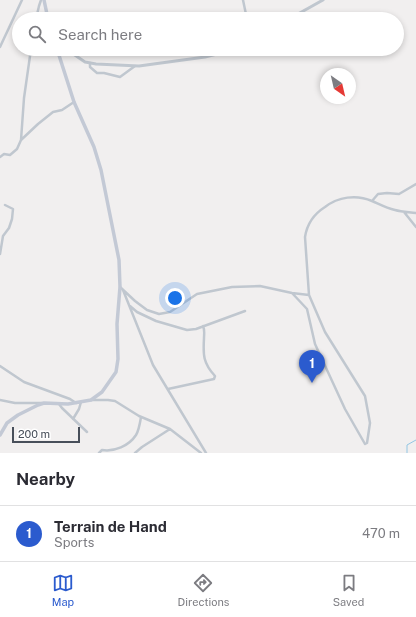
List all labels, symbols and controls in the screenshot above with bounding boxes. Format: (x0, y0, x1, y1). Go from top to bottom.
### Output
search box (12, 12, 404, 56)
icon: search (26, 23, 48, 45)
text: Search here (58, 26, 142, 43)
north arrow (320, 68, 356, 104)
your location (165, 288, 185, 308)
pin: 1 (299, 350, 325, 383)
scale bar (12, 425, 80, 444)
text: 200 m (18, 428, 50, 440)
text: Nearby (16, 469, 75, 489)
text: Terrain de Hand (54, 518, 167, 535)
text: 1 (26, 526, 32, 541)
text: 470 m (362, 526, 400, 541)
text: Sports (54, 535, 94, 550)
tab: Map (52, 572, 74, 608)
tab: Directions (178, 572, 229, 608)
tab: Saved (333, 572, 364, 608)

